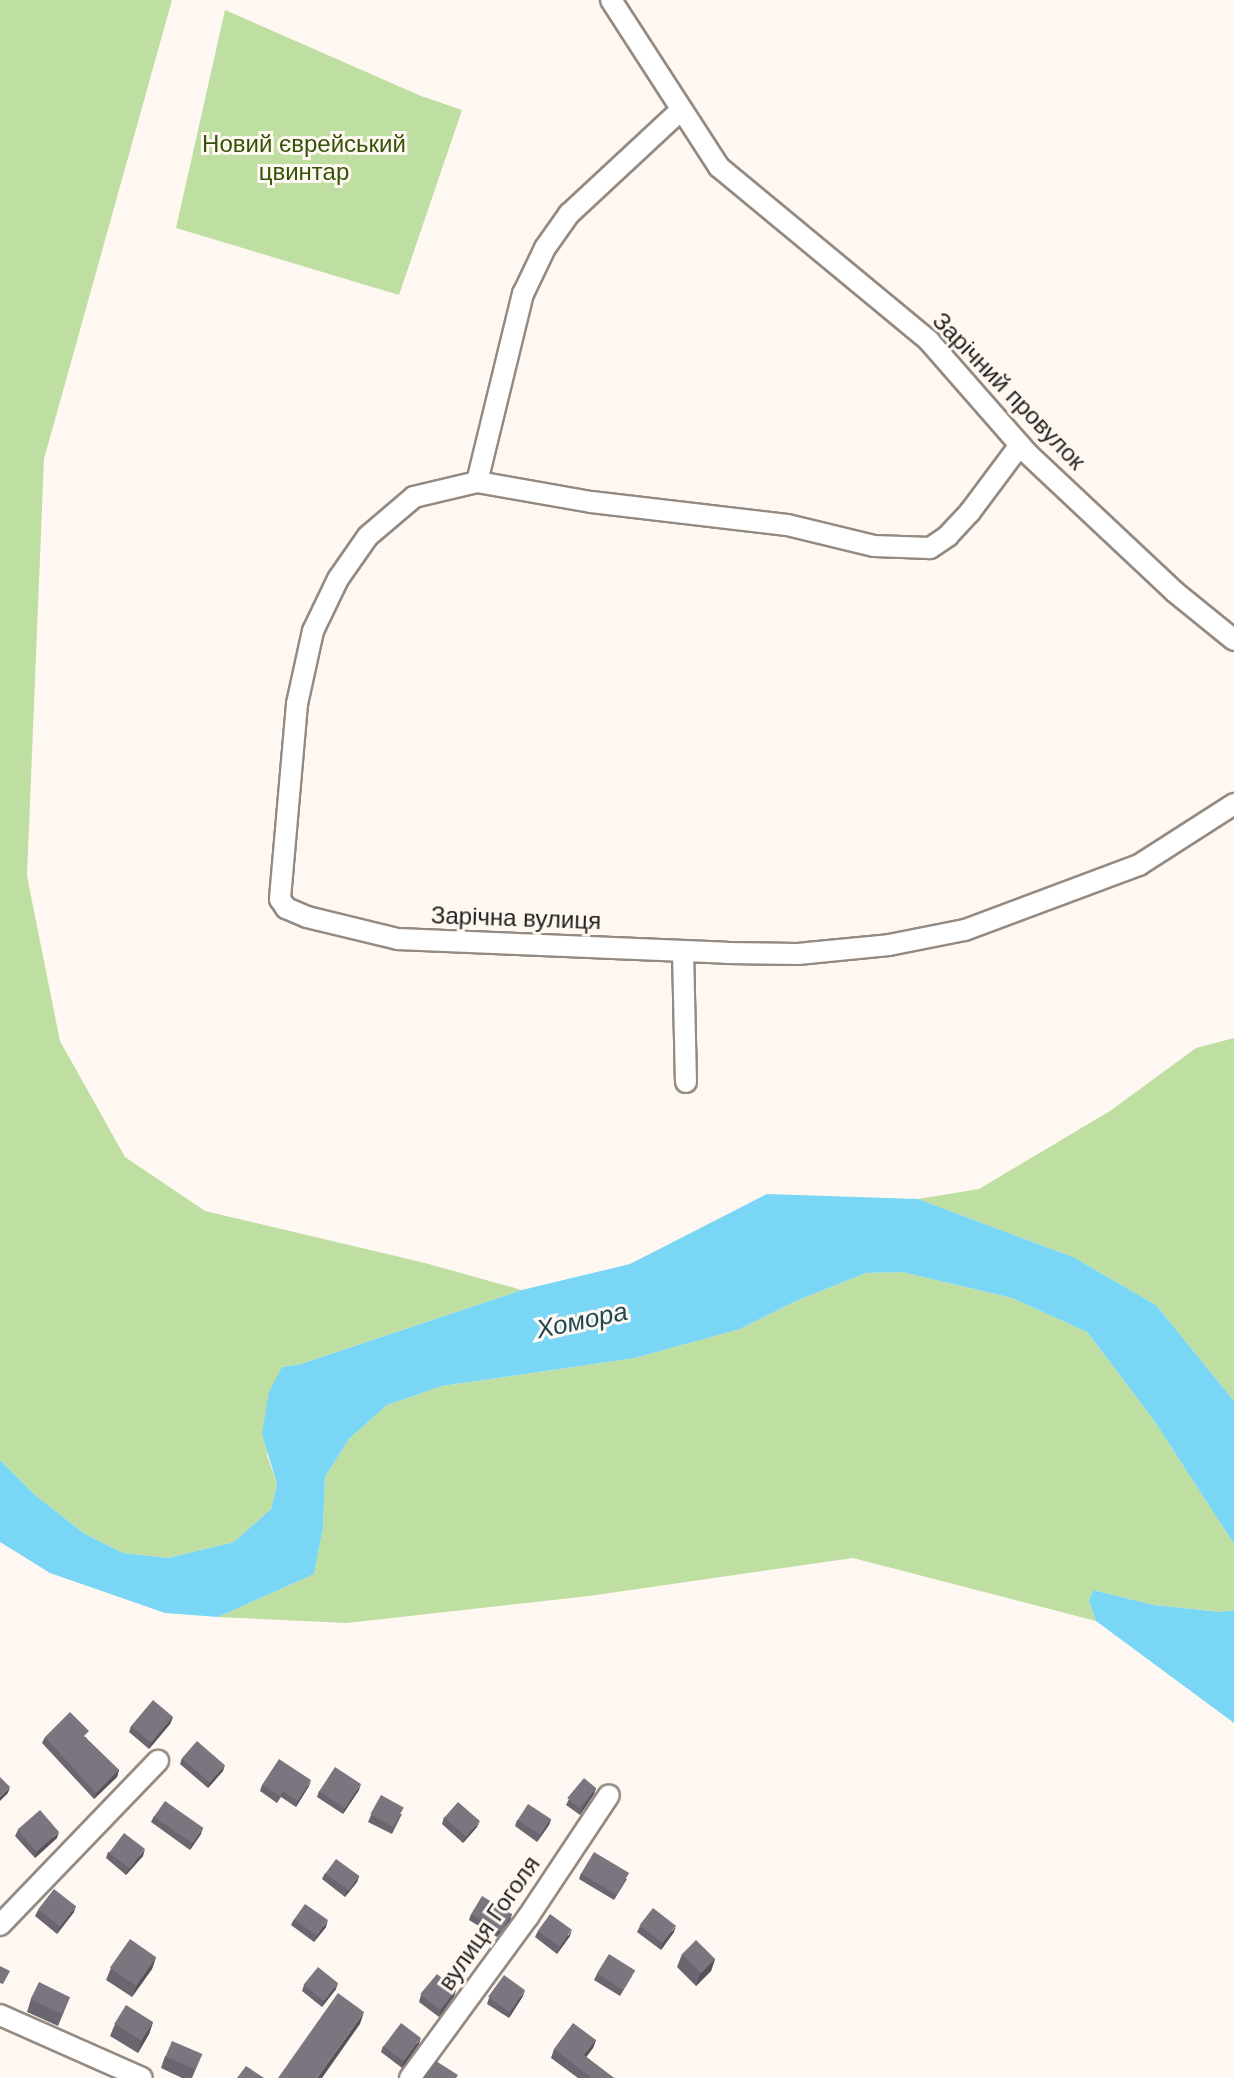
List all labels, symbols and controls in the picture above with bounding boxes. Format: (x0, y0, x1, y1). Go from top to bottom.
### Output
park label: Новий єврейський цвинтар (202, 130, 406, 186)
street label: Зарічний провулок (927, 306, 1091, 476)
street label: Зарічна вулиця (430, 901, 602, 935)
water label: Хомора (534, 1296, 630, 1346)
street label: вулиця Гоголя (432, 1850, 546, 1996)

